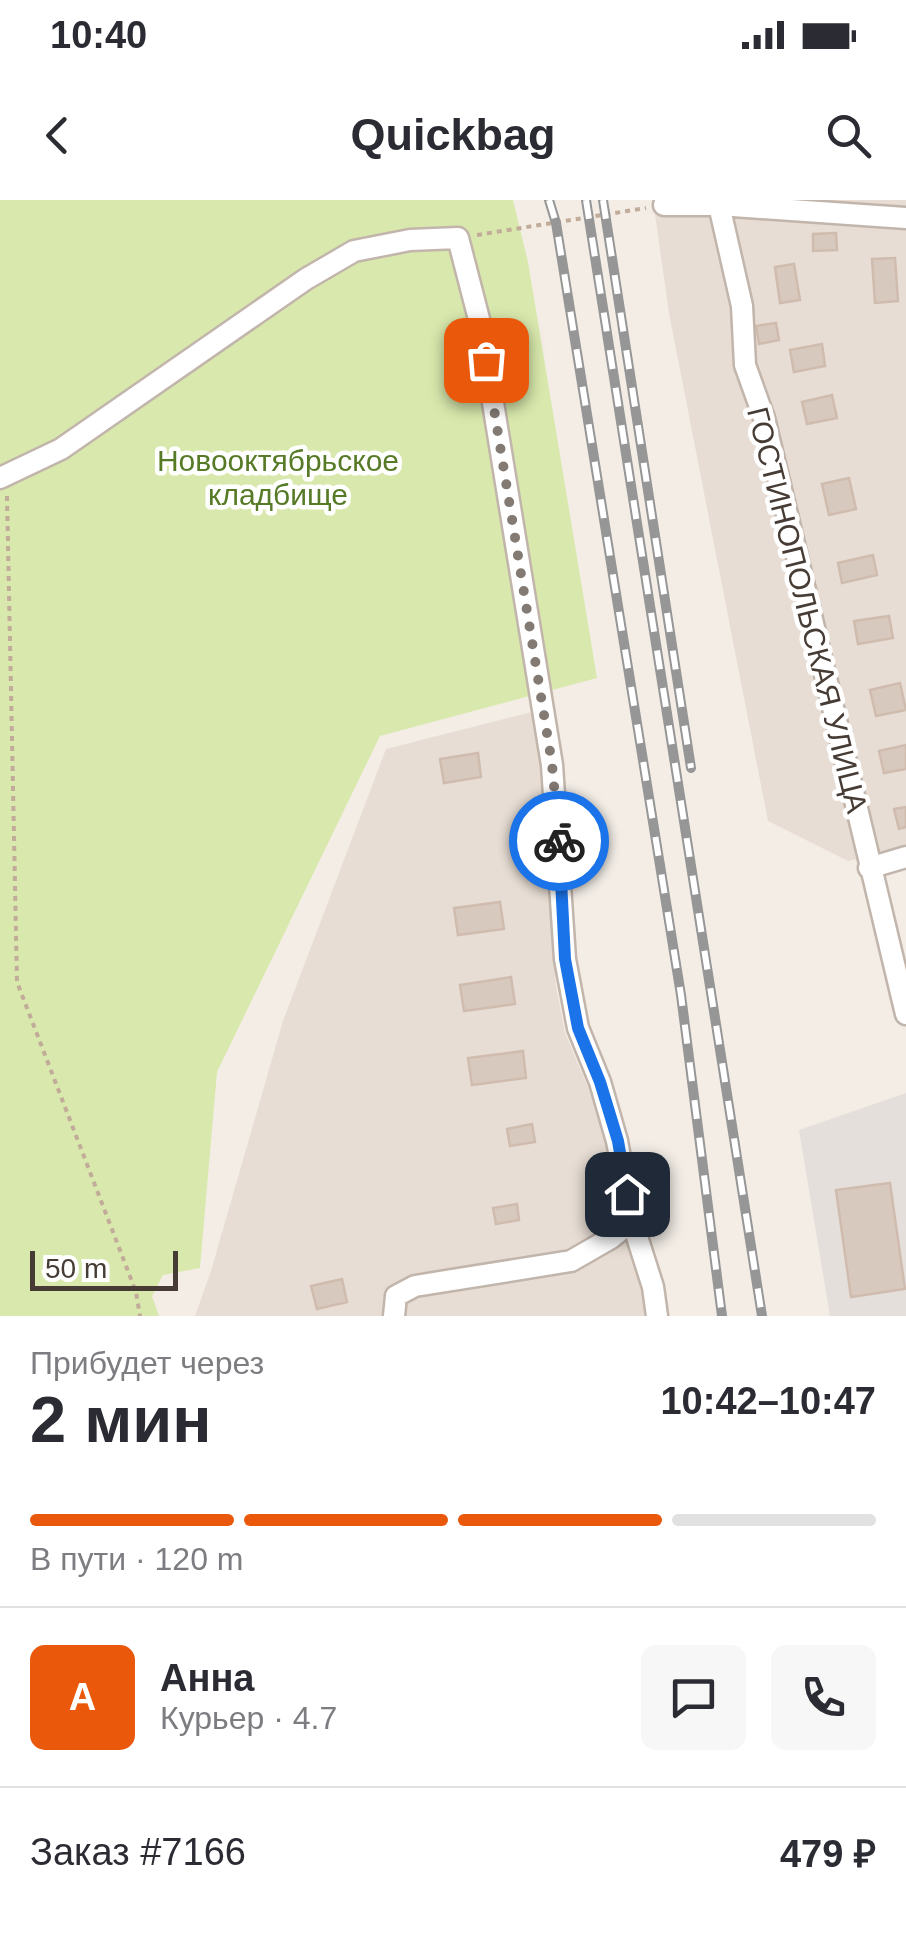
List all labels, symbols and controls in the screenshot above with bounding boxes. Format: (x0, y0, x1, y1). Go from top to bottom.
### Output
text: 10:40 (50, 14, 147, 56)
icon: back (30, 108, 85, 163)
icon: search (821, 108, 876, 163)
text: Quickbag (350, 109, 556, 160)
pin (444, 318, 529, 403)
icon: bag (459, 333, 514, 388)
street label: ГОСТИНОПОЛЬСКАЯ УЛИЦА (741, 403, 874, 816)
park label: Новооктябрьское кладбище (157, 444, 399, 511)
courier (509, 791, 609, 891)
icon: bike (532, 814, 587, 869)
pin (585, 1152, 670, 1237)
icon: home (600, 1167, 655, 1222)
scale bar (30, 1246, 178, 1290)
text: 50 m (45, 1253, 107, 1284)
text: Прибудет через (30, 1345, 264, 1381)
text: 10:42–10:47 (660, 1380, 876, 1422)
text: 2 мин (30, 1383, 212, 1456)
text: В пути · 120 m (30, 1541, 243, 1577)
button: chat (641, 1645, 746, 1750)
button: phone (771, 1645, 876, 1750)
text: Анна (160, 1657, 254, 1699)
text: А (69, 1676, 96, 1718)
text: Курьер · 4.7 (160, 1700, 337, 1736)
text: Заказ #7166 (30, 1831, 246, 1873)
text: 479 ₽ (780, 1833, 876, 1875)

